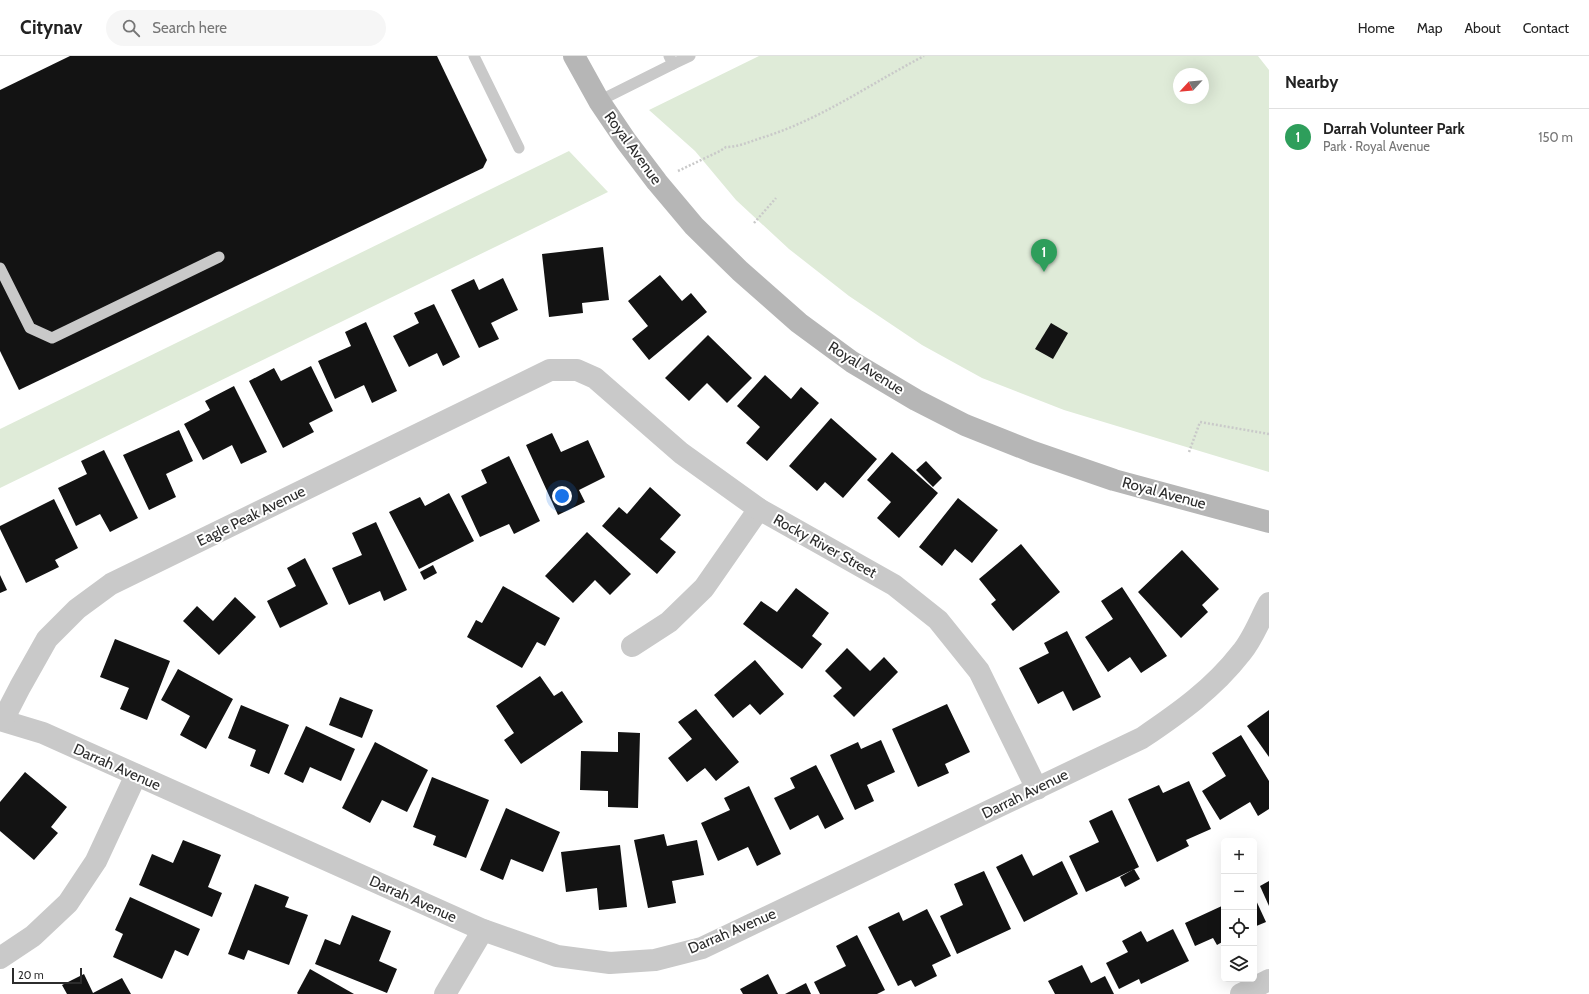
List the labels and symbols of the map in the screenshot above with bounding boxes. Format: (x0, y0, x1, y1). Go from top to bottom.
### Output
north arrow (1173, 68, 1209, 104)
street label: Royal Avenue (600, 108, 666, 188)
pin: 1 (1031, 239, 1057, 272)
street label: Royal Avenue (825, 338, 908, 399)
street label: Royal Avenue (1120, 473, 1208, 513)
street label: Eagle Peak Avenue (194, 482, 308, 550)
your location (552, 486, 572, 506)
street label: Rocky River Street (770, 510, 880, 582)
street label: Darrah Avenue (71, 740, 164, 794)
street label: Darrah Avenue (979, 765, 1071, 823)
street label: Darrah Avenue (367, 872, 460, 926)
street label: Darrah Avenue (685, 904, 779, 958)
scale bar (12, 966, 82, 985)

